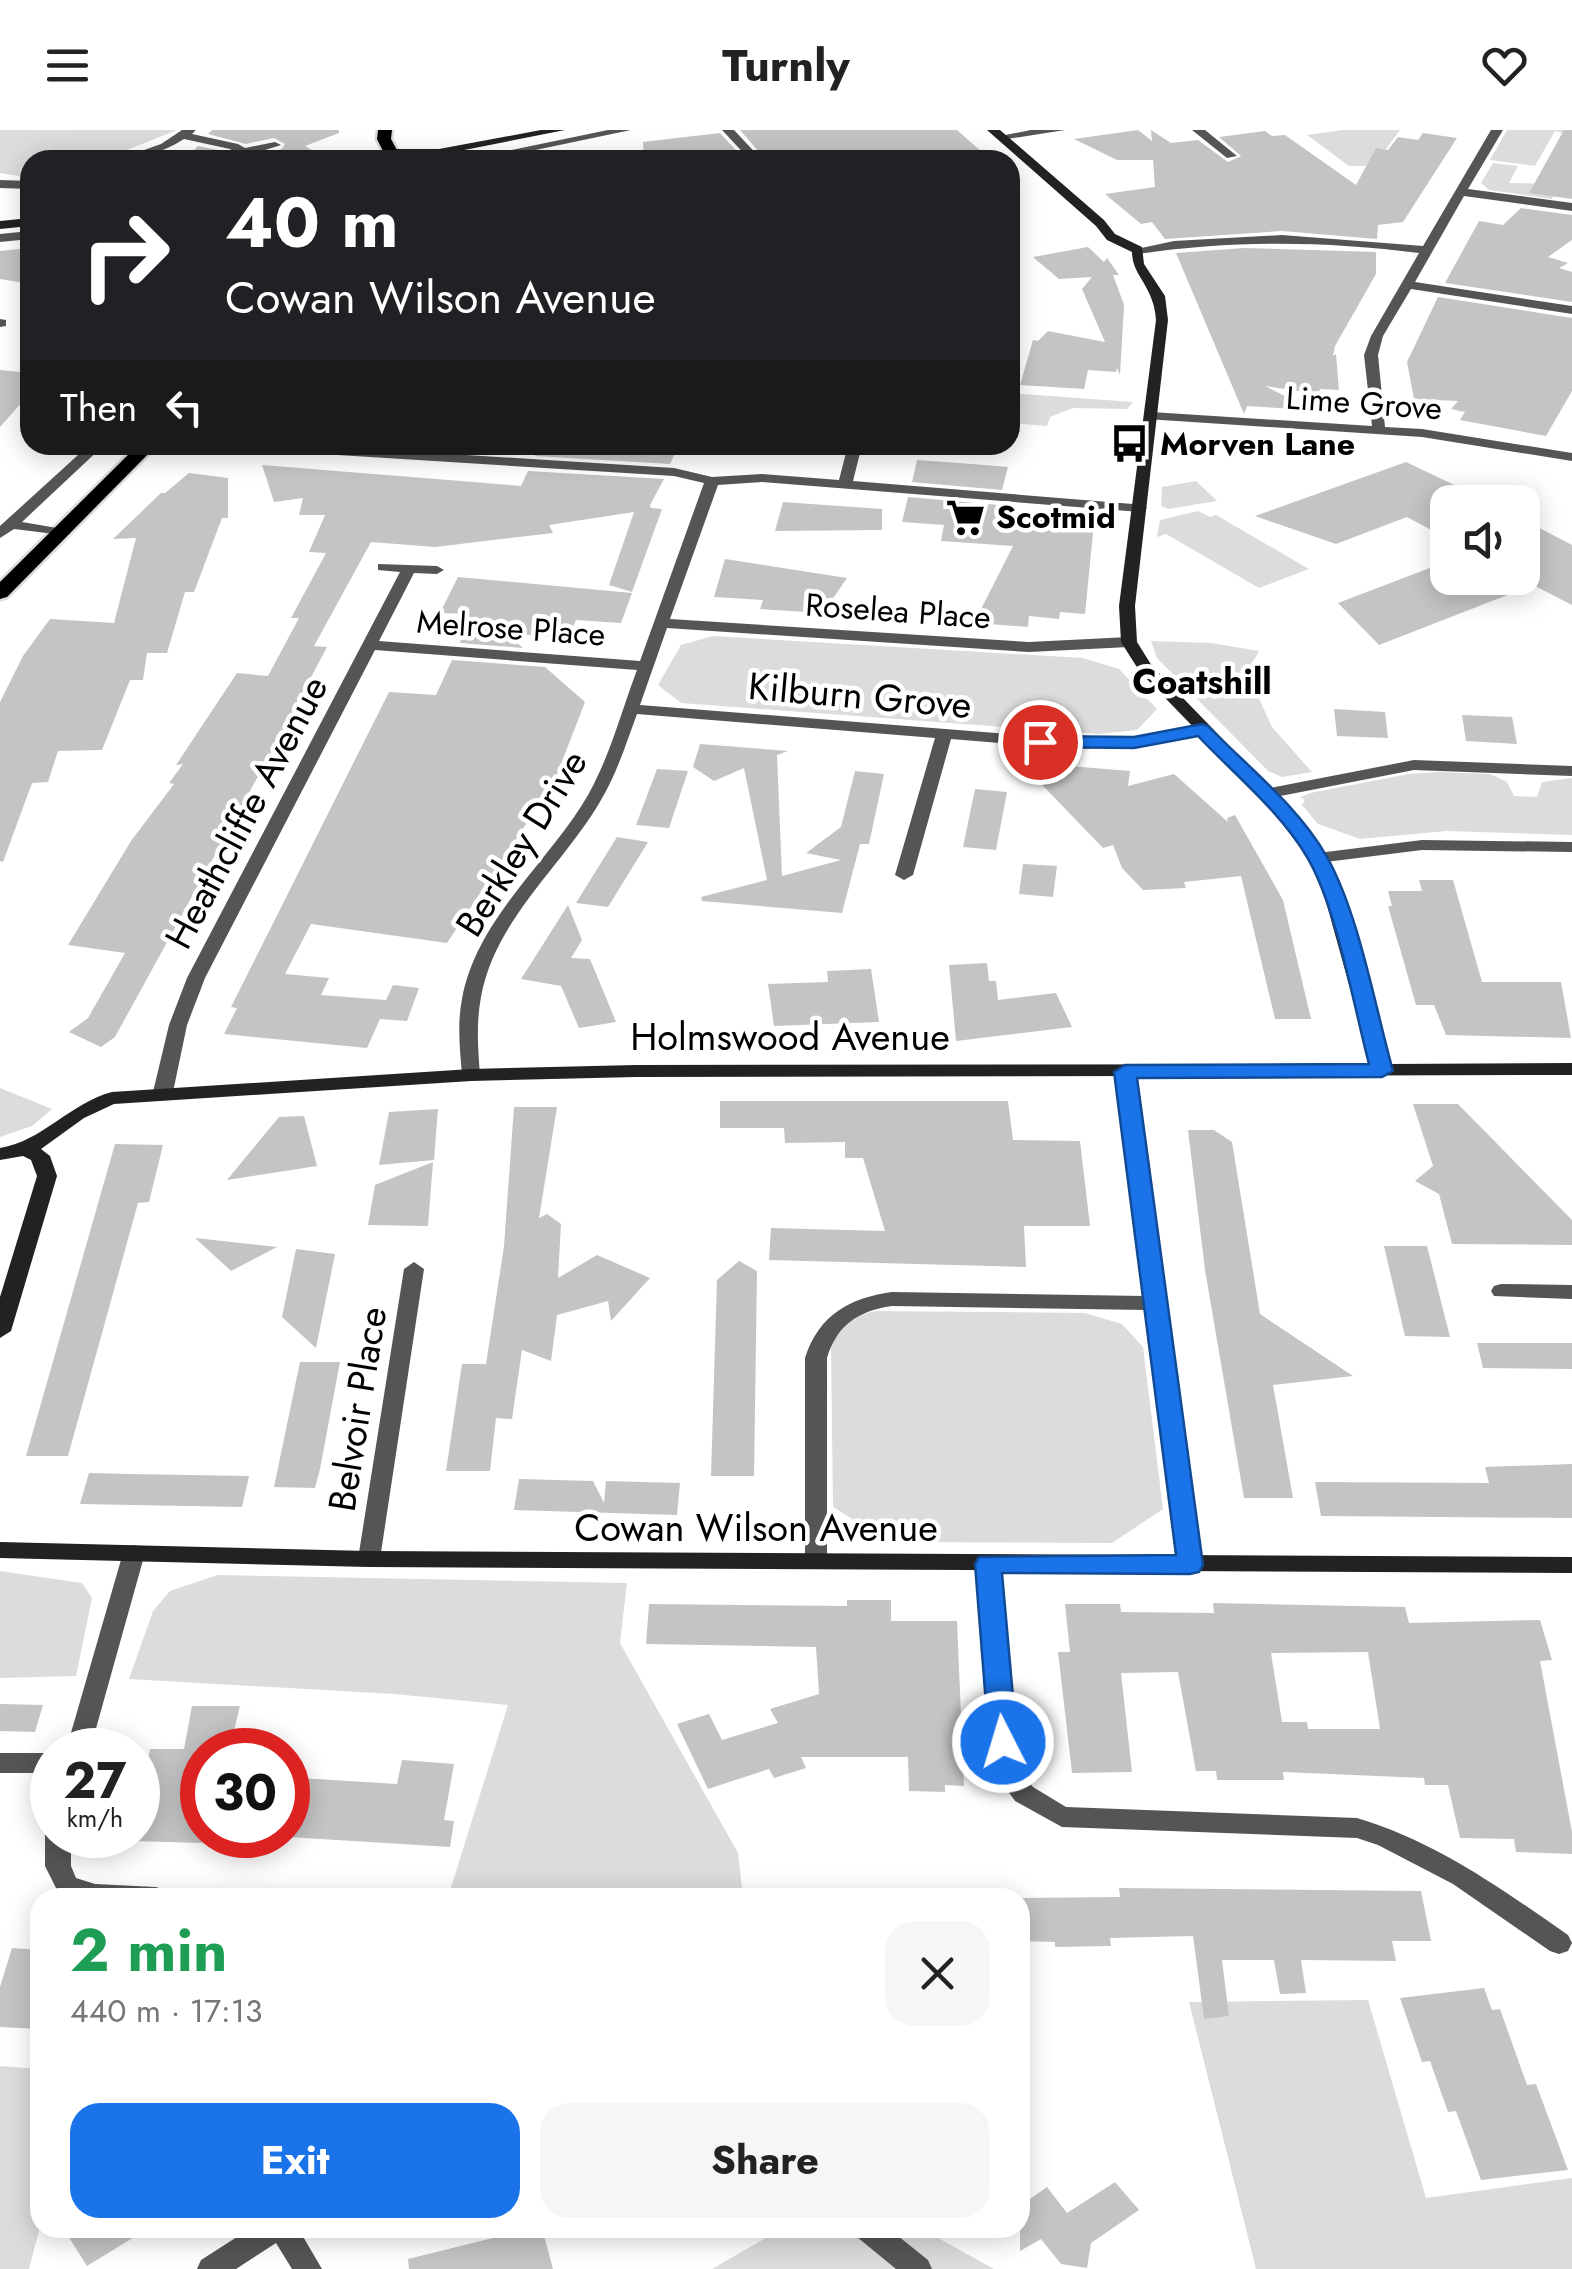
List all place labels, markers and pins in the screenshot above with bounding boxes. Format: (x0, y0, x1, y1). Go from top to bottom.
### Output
place label: Morven Lane (1160, 421, 1355, 467)
bus stop icon: Morven Lane (1109, 423, 1151, 465)
place label: Scotmid (996, 494, 1116, 540)
supermarket icon: Scotmid (945, 496, 987, 538)
pin (998, 700, 1083, 785)

